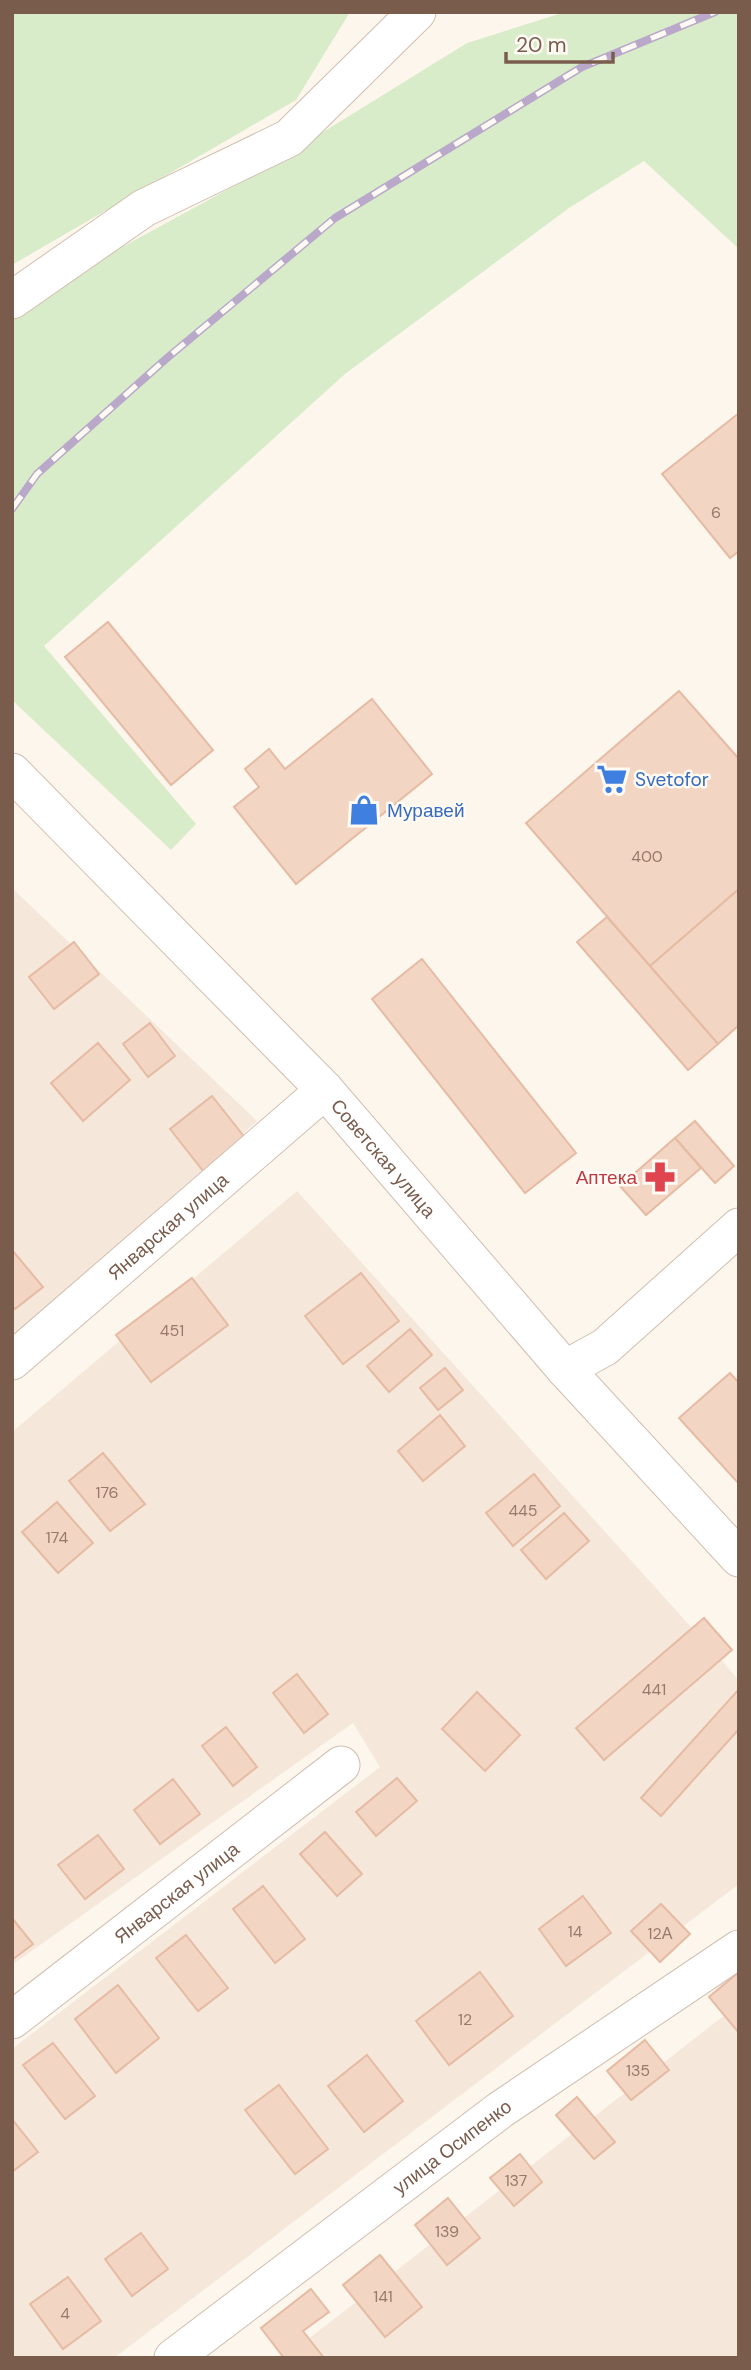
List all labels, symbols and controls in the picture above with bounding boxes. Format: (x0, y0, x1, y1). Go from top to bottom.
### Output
scale bar (506, 21, 613, 65)
text: 20 m (516, 31, 567, 59)
house number: 6 (711, 502, 721, 523)
supermarket icon: Svetofor (595, 762, 629, 796)
place label: Svetofor (635, 767, 709, 792)
shop icon: Муравей (347, 793, 381, 827)
place label: Муравей (387, 798, 465, 823)
house number: 400 (631, 846, 663, 867)
street label: Советская улица (325, 1094, 442, 1223)
pharmacy icon: Аптека (643, 1160, 677, 1194)
place label: Аптека (576, 1165, 637, 1190)
street label: Январская улица (103, 1167, 234, 1286)
house number: 451 (160, 1320, 184, 1341)
house number: 176 (95, 1482, 119, 1503)
house number: 445 (508, 1500, 538, 1521)
house number: 174 (46, 1527, 68, 1548)
house number: 441 (642, 1679, 666, 1700)
street label: Январская улица (109, 1836, 245, 1949)
house number: 14 (568, 1921, 583, 1942)
house number: 12А (648, 1923, 673, 1944)
house number: 12 (458, 2009, 472, 2030)
house number: 135 (626, 2060, 650, 2081)
street label: улица Осипенко (388, 2094, 516, 2200)
house number: 137 (505, 2170, 527, 2191)
house number: 139 (435, 2221, 459, 2242)
house number: 141 (373, 2286, 393, 2307)
house number: 4 (60, 2303, 70, 2324)

